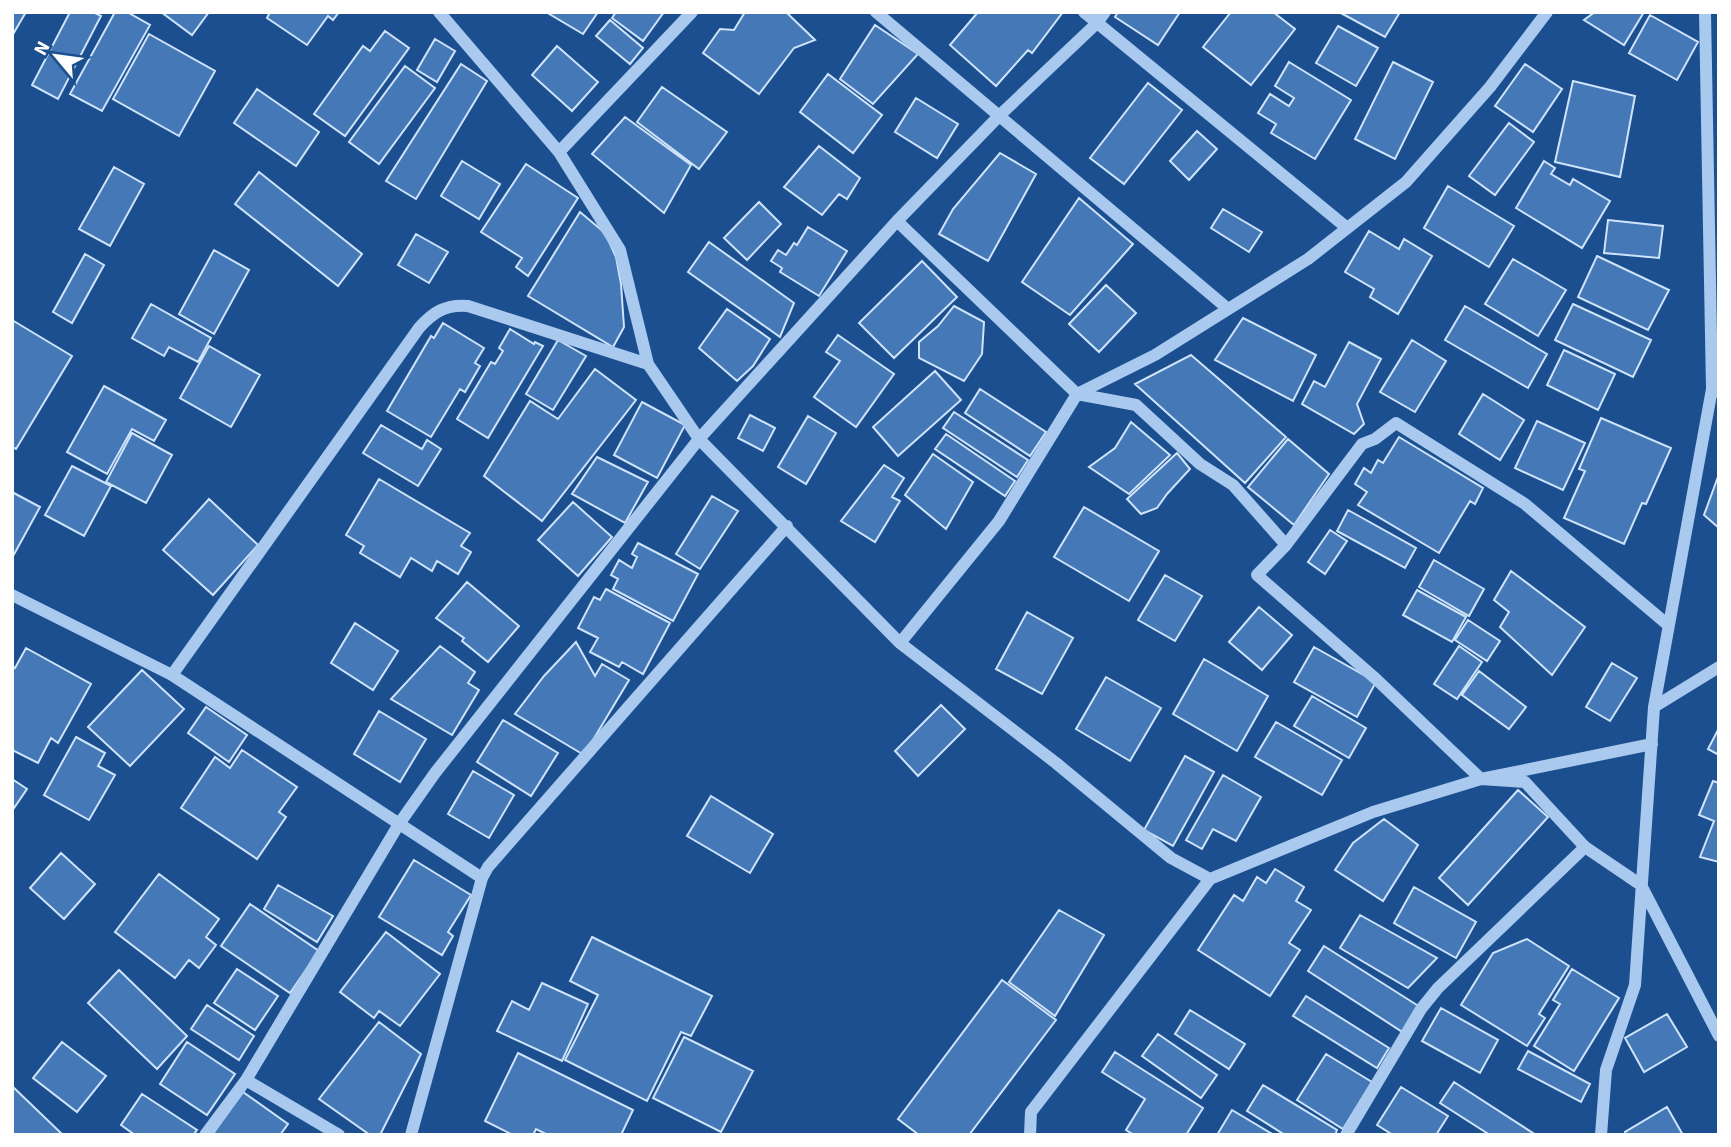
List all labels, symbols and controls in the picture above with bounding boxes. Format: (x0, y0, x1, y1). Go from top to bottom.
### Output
north arrow (21, 21, 91, 91)
text: N (28, 36, 57, 61)

